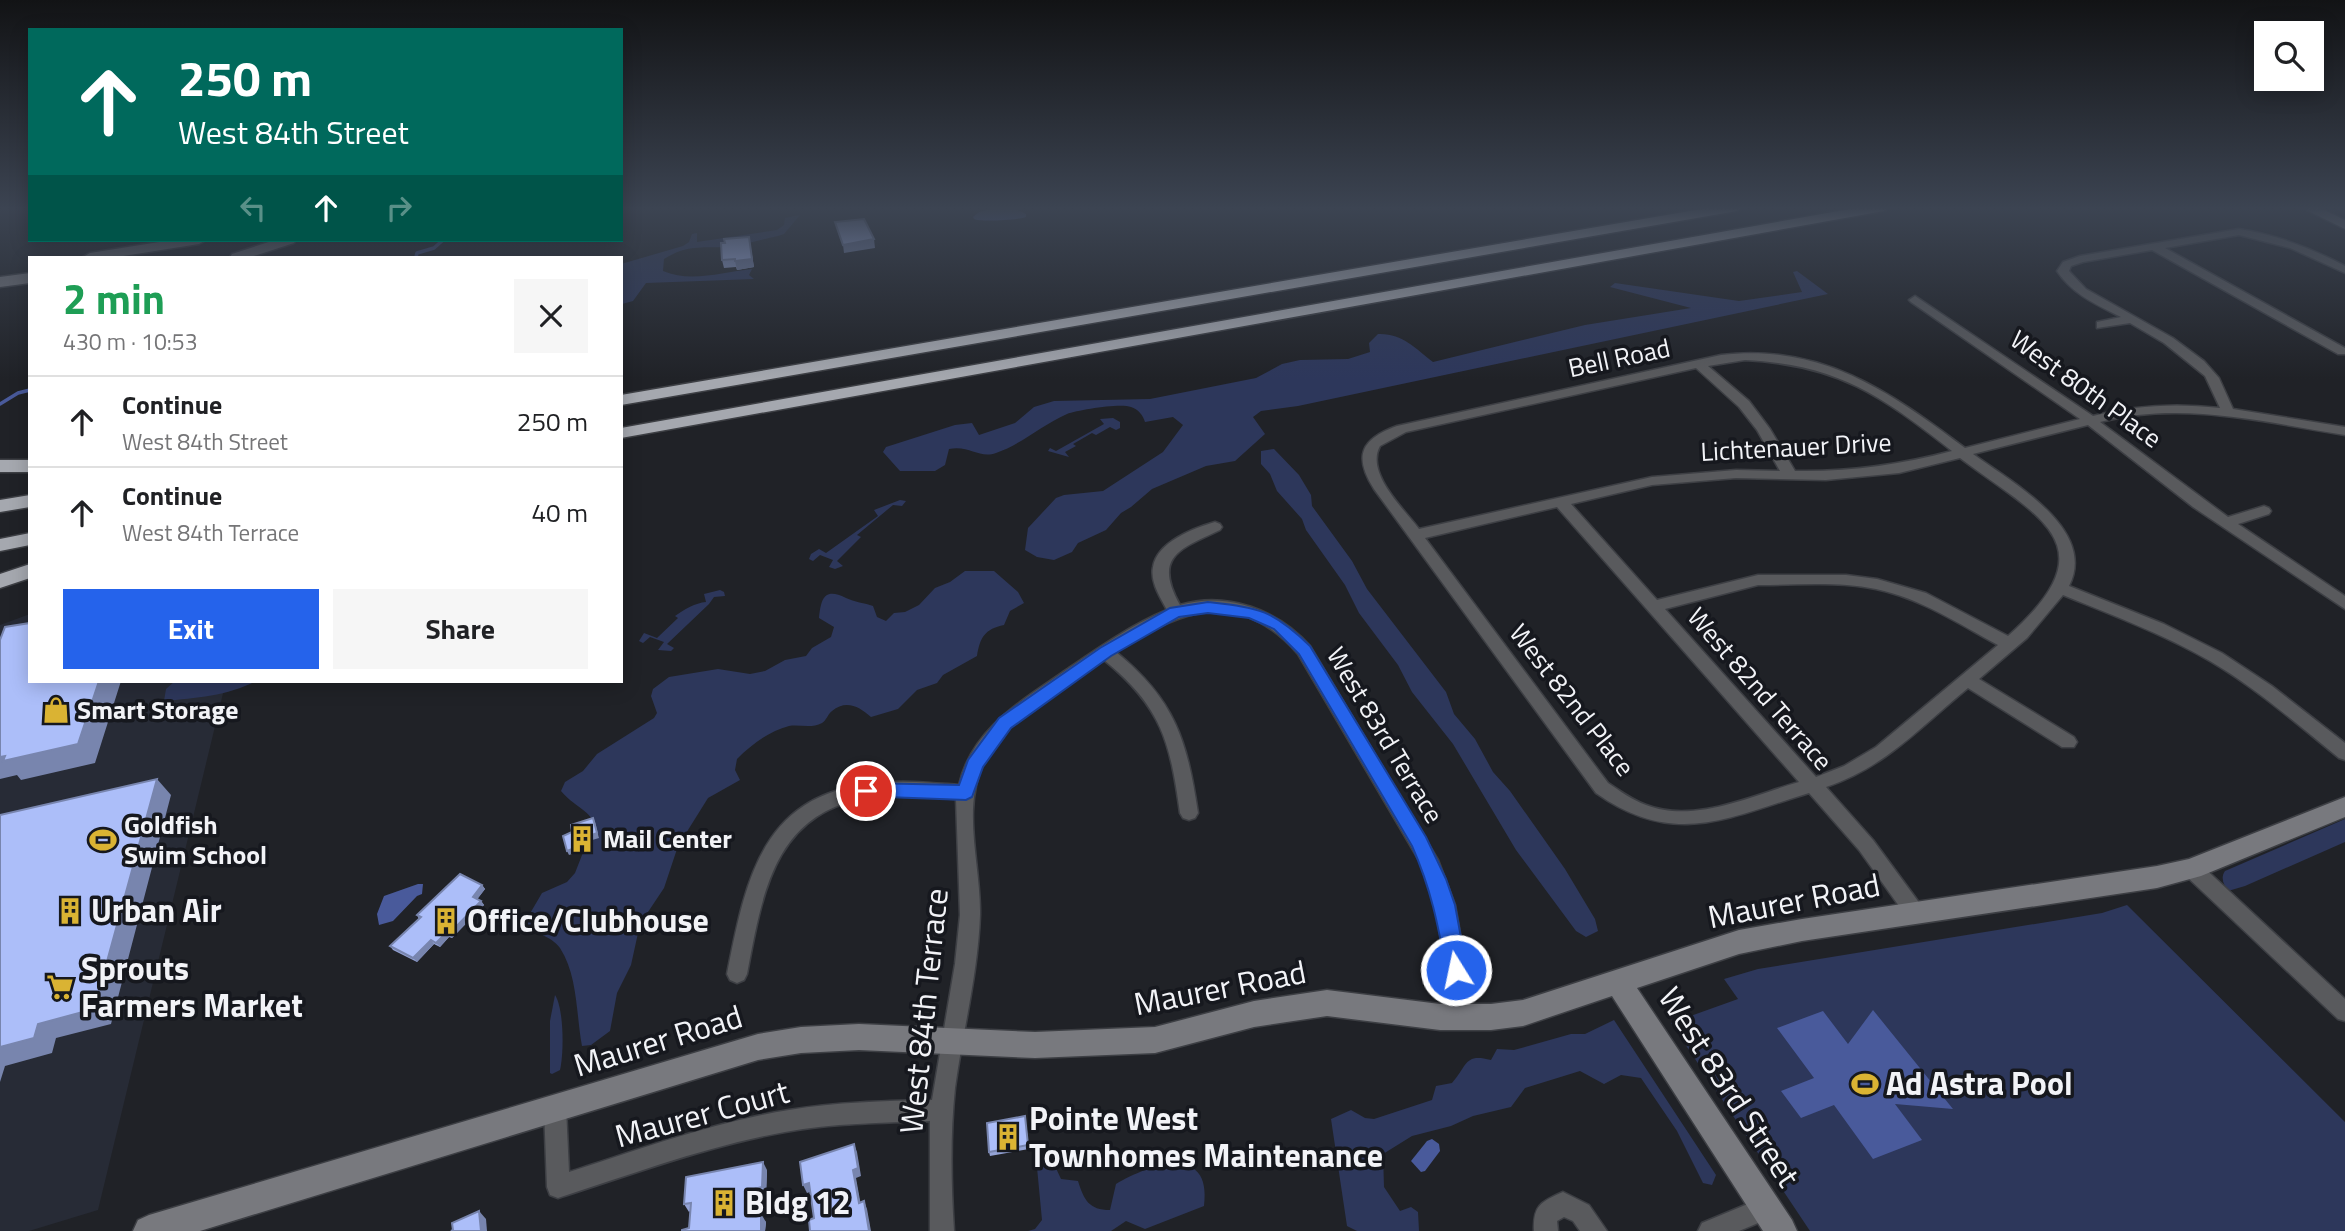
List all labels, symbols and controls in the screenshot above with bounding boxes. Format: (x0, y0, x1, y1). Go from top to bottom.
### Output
map controls (2254, 21, 2324, 91)
button: search (2254, 21, 2324, 91)
text: 250 m (178, 40, 312, 115)
icon: ahead (63, 56, 154, 147)
text: West 84th Street (178, 108, 409, 156)
icon: left (234, 189, 272, 227)
icon: ahead (307, 189, 345, 227)
icon: right (380, 189, 418, 227)
text: 2 min (63, 266, 165, 330)
button: close (514, 279, 588, 353)
street label: West 80th Place (2002, 320, 2170, 457)
text: 430 m · 10:53 (63, 324, 198, 359)
street label: Bell Road (1564, 328, 1673, 387)
text: Continue (122, 385, 222, 424)
text: 250 m (517, 402, 588, 441)
icon: ahead (63, 403, 101, 441)
street label: Lichtenauer Drive (1700, 422, 1892, 471)
text: West 84th Street (122, 424, 288, 459)
text: Continue (122, 476, 222, 515)
text: 40 m (531, 493, 588, 532)
icon: ahead (63, 494, 101, 532)
text: West 84th Terrace (122, 515, 299, 550)
button: Exit (63, 589, 319, 669)
button: Share (333, 589, 588, 669)
street label: West 82nd Terrace (1678, 599, 1842, 779)
street label: West 82nd Place (1500, 615, 1644, 784)
street label: West 83rd Terrace (1317, 639, 1454, 830)
place label: Smart Storage (77, 690, 239, 729)
shop icon: Smart Storage (41, 695, 71, 725)
pin (836, 761, 896, 821)
icon: arrive (847, 772, 885, 810)
place label: Goldfish Swim School (124, 805, 267, 874)
place label: Mail Center (603, 819, 732, 858)
building icon: Mail Center (567, 824, 597, 854)
sports icon: Goldfish Swim School (88, 825, 118, 855)
street label: Maurer Road (1704, 860, 1884, 940)
place label: Urban Air (91, 886, 222, 934)
street label: West 84th Terrace (886, 886, 960, 1136)
building icon: Urban Air (55, 896, 85, 926)
place label: Office/Clubhouse (467, 896, 709, 944)
building icon: Office/Clubhouse (431, 906, 461, 936)
position arrow (1419, 933, 1493, 1007)
place label: Sprouts Farmers Market (81, 944, 303, 1029)
street label: Maurer Road (1130, 947, 1310, 1027)
supermarket icon: Sprouts Farmers Market (45, 972, 75, 1002)
street label: West 83rd Street (1647, 977, 1813, 1196)
street label: Maurer Road (567, 992, 748, 1088)
place label: Ad Astra Pool (1886, 1059, 2073, 1107)
street label: Maurer Court (609, 1067, 794, 1159)
sports icon: Ad Astra Pool (1850, 1069, 1880, 1099)
place label: Pointe West Townhomes Maintenance (1029, 1094, 1383, 1179)
building icon: Pointe West Townhomes Maintenance (993, 1122, 1023, 1152)
place label: Bldg 12 (745, 1178, 851, 1226)
building icon: Bldg 12 (709, 1188, 739, 1218)

